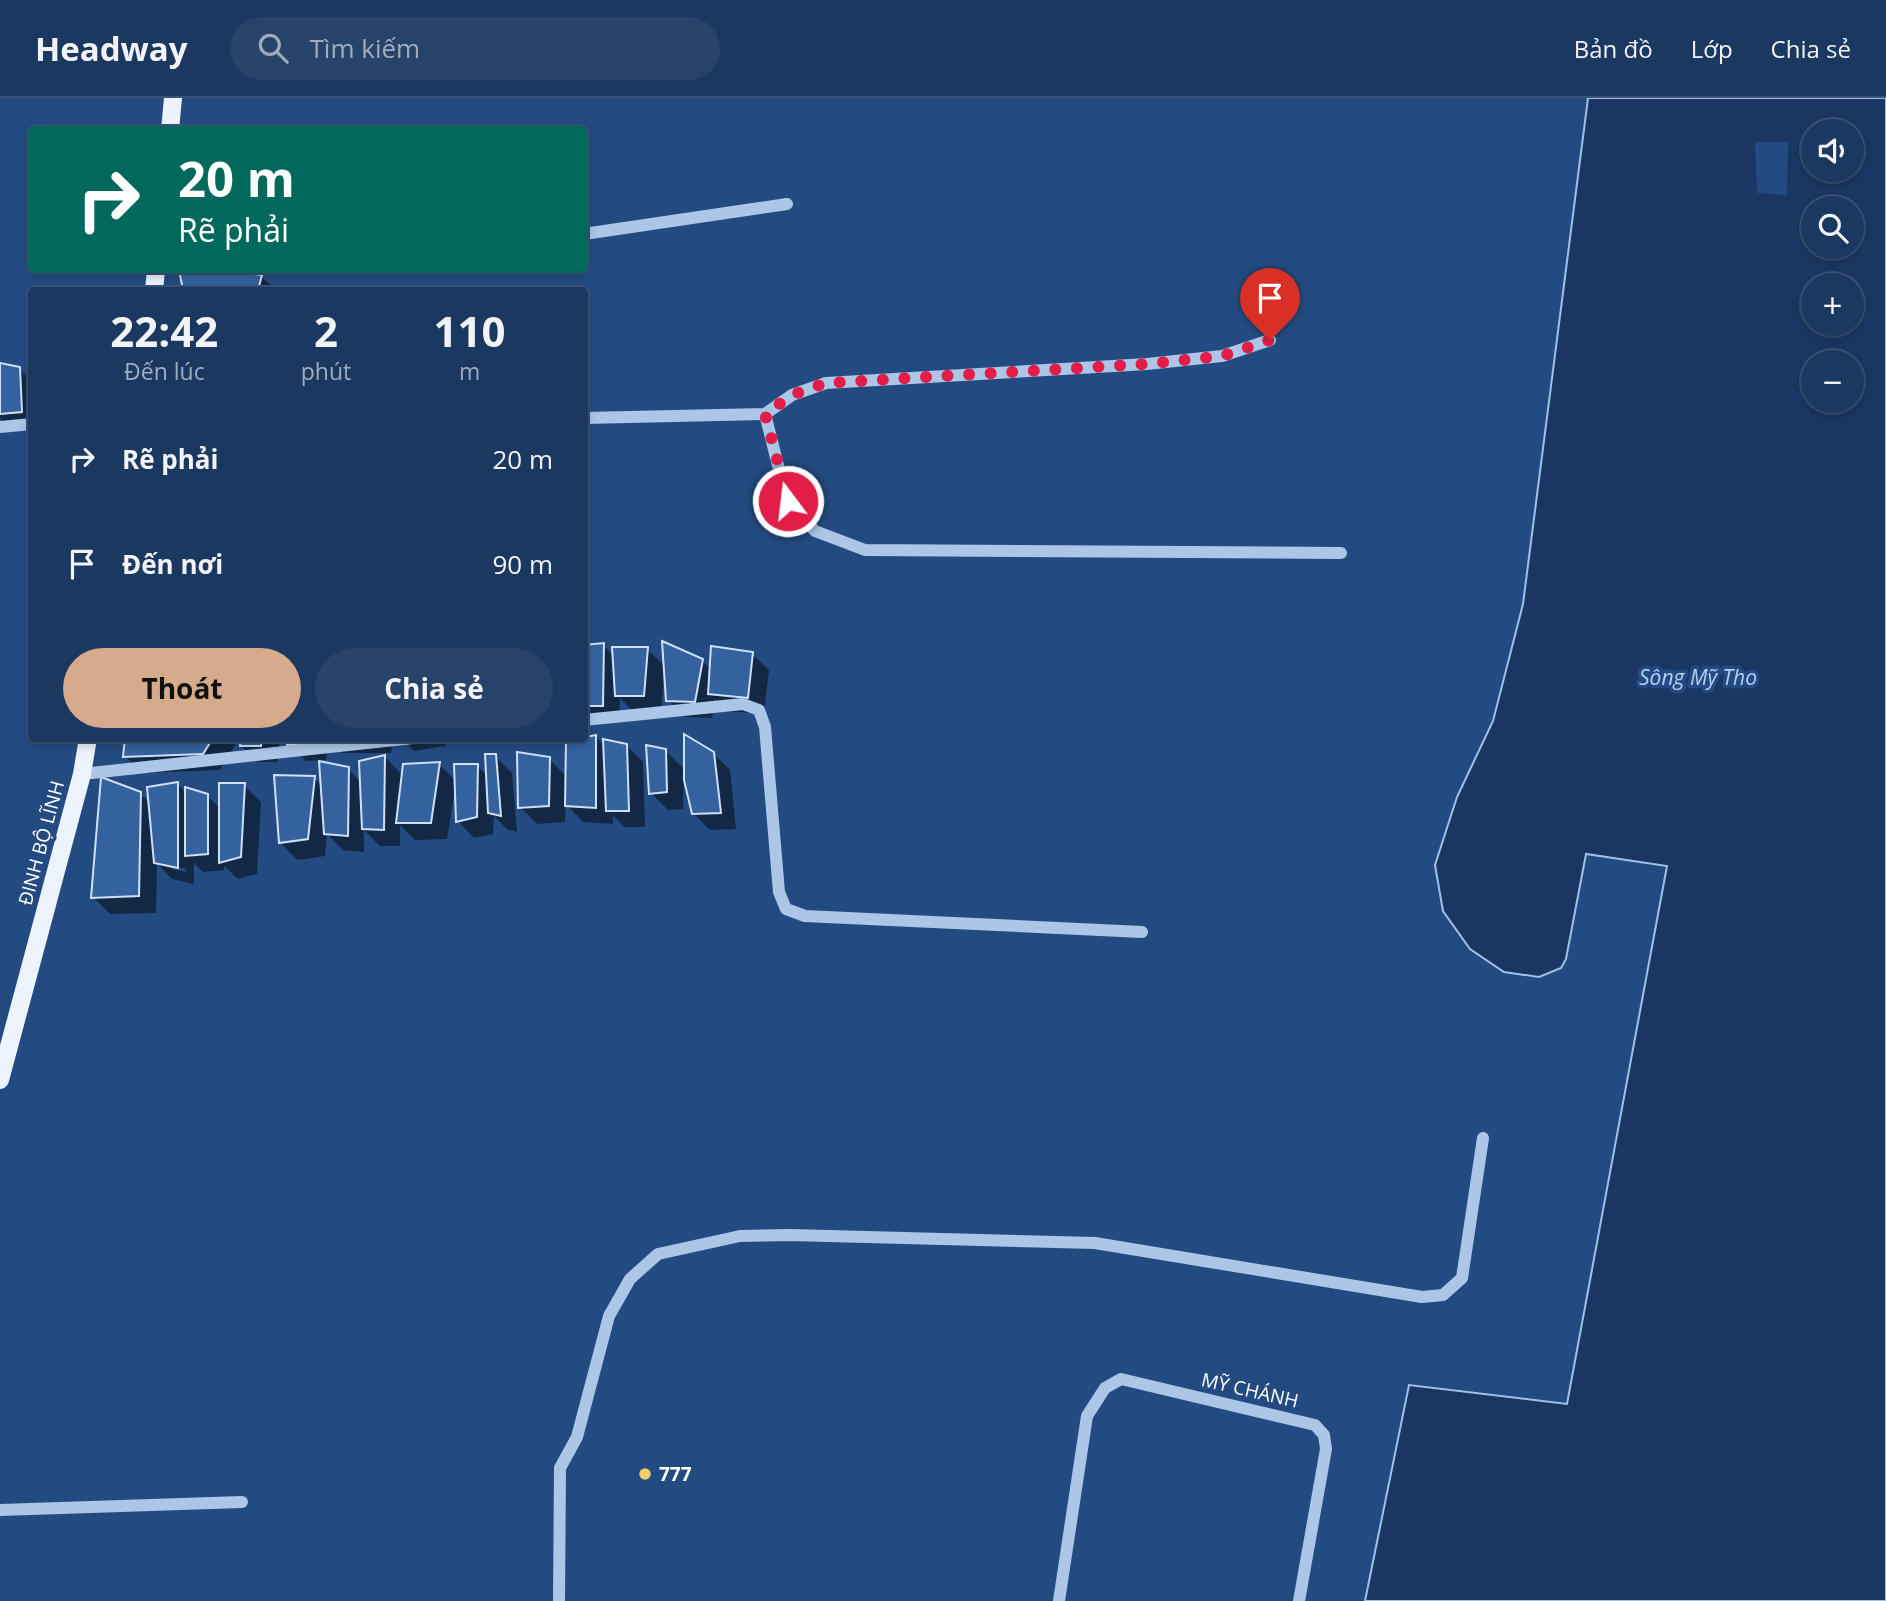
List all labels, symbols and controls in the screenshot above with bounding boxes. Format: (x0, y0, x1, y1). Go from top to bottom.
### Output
search box (230, 17, 720, 80)
text: Headway (35, 26, 188, 71)
icon: search (254, 29, 292, 67)
text: Tìm kiếm (310, 30, 420, 66)
text: Bản đồ (1574, 32, 1653, 65)
text: Lớp (1691, 32, 1733, 65)
text: Chia sẻ (1771, 32, 1851, 65)
map controls (1801, 119, 1864, 413)
button: sound (1801, 119, 1864, 182)
text: 20 m (178, 145, 295, 211)
icon: right (63, 154, 154, 245)
button: search (1801, 196, 1864, 259)
text: Rẽ phải (178, 208, 289, 251)
pin (1240, 268, 1300, 340)
button: + (1801, 273, 1864, 336)
icon: arrive (1251, 279, 1289, 317)
text: 22:42 (110, 302, 218, 359)
text: 2 (314, 302, 338, 359)
text: 110 (434, 302, 506, 359)
button: − (1801, 350, 1864, 413)
text: Đến lúc (124, 355, 205, 387)
text: phút (301, 355, 351, 387)
text: m (459, 355, 480, 387)
icon: right (63, 440, 101, 478)
text: Rẽ phải (122, 441, 218, 477)
text: 20 m (492, 441, 553, 477)
position arrow (751, 464, 825, 538)
icon: arrive (63, 545, 101, 583)
text: Đến nơi (122, 546, 223, 582)
text: 90 m (492, 546, 553, 582)
button: Thoát (63, 648, 301, 728)
button: Chia sẻ (315, 648, 553, 728)
water label: Sông Mỹ Tho (1639, 663, 1757, 691)
street label: ĐINH BỘ LĨNH (12, 778, 70, 908)
street label: MỸ CHÁNH (1199, 1366, 1301, 1414)
place label: 777 (659, 1461, 692, 1487)
marker: 777 (637, 1466, 653, 1482)

